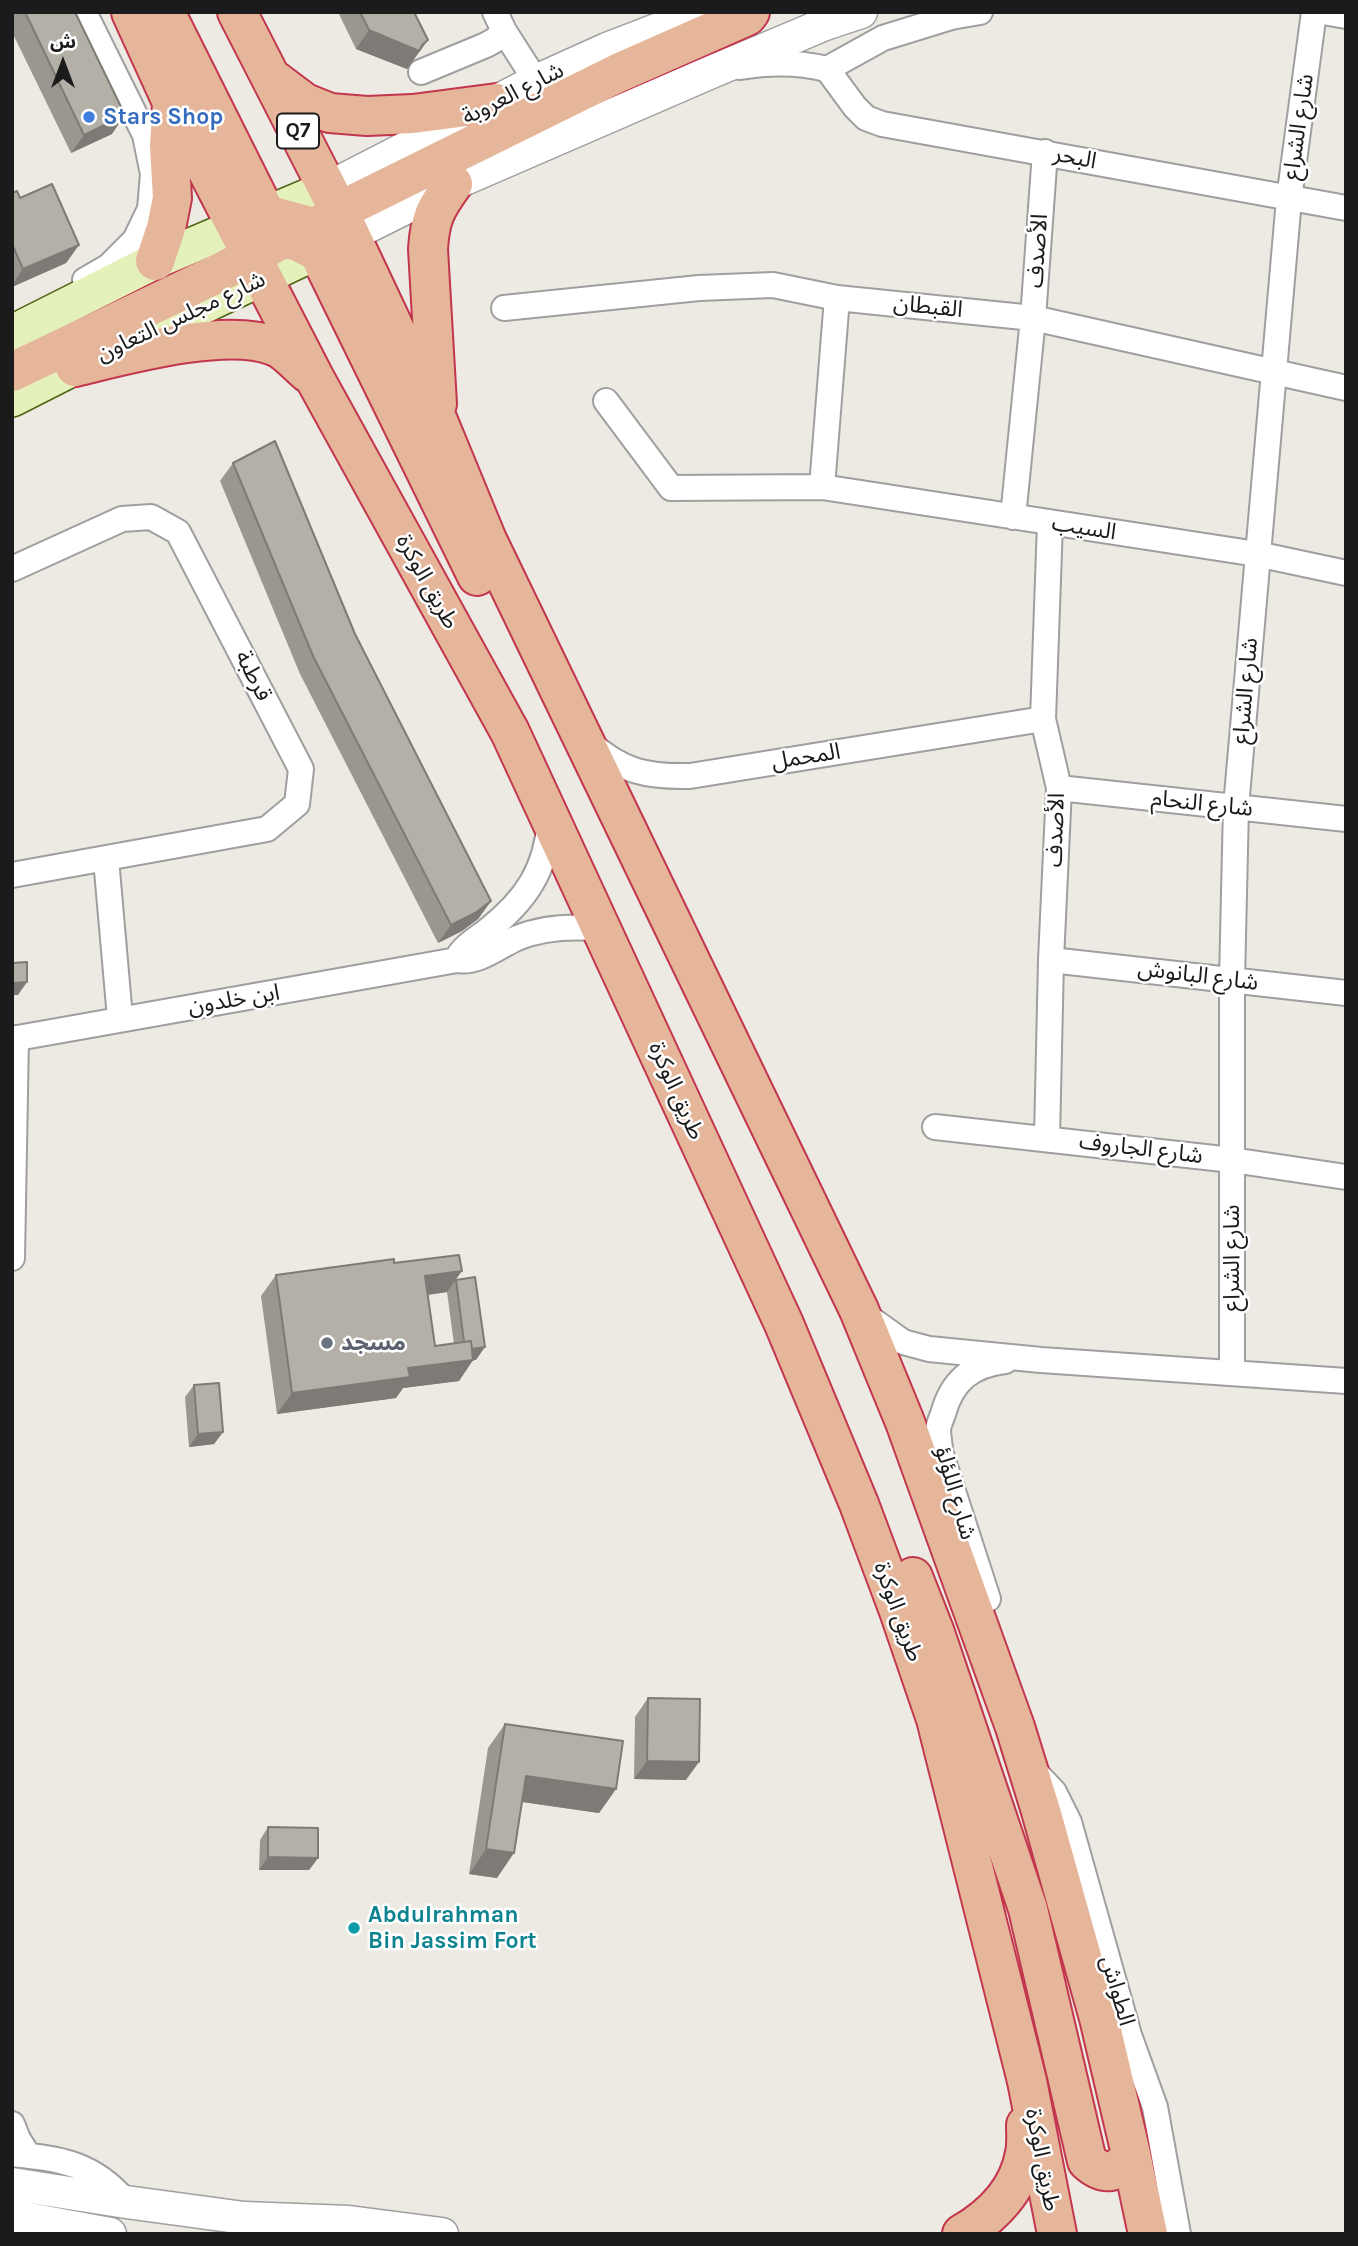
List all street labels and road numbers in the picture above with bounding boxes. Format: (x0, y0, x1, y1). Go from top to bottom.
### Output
street label: شارع العروبة (458, 57, 568, 131)
street label: شارع الشراع (1278, 72, 1320, 182)
road number: Q7 (277, 114, 319, 148)
street label: البحر (1051, 140, 1099, 176)
street label: الأصدف (1022, 213, 1054, 289)
street label: شارع مجلس التعاون (92, 266, 270, 368)
street label: القبطان (892, 290, 964, 324)
street label: السيب (1050, 509, 1118, 547)
street label: طريق الوكرة (390, 530, 464, 634)
street label: شارع الشراع (1228, 637, 1264, 745)
street label: قرطبة (229, 646, 277, 706)
street label: المحمل (770, 738, 842, 776)
street label: شارع النحام (1150, 785, 1254, 823)
street label: الأصدف (1041, 792, 1071, 868)
street label: شارع البانوش (1136, 955, 1260, 997)
street label: ابن خلدون (186, 979, 282, 1021)
street label: طريق الوكرة (642, 1038, 710, 1144)
street label: شارع الجاروف (1078, 1128, 1204, 1170)
street label: شارع الشراع (1218, 1205, 1246, 1311)
street label: شارع اللؤلؤ (928, 1443, 982, 1543)
street label: طريق الوكرة (867, 1558, 929, 1666)
street label: الطواش (1094, 1953, 1140, 2029)
street label: طريق الوكرة (1019, 2106, 1065, 2214)

